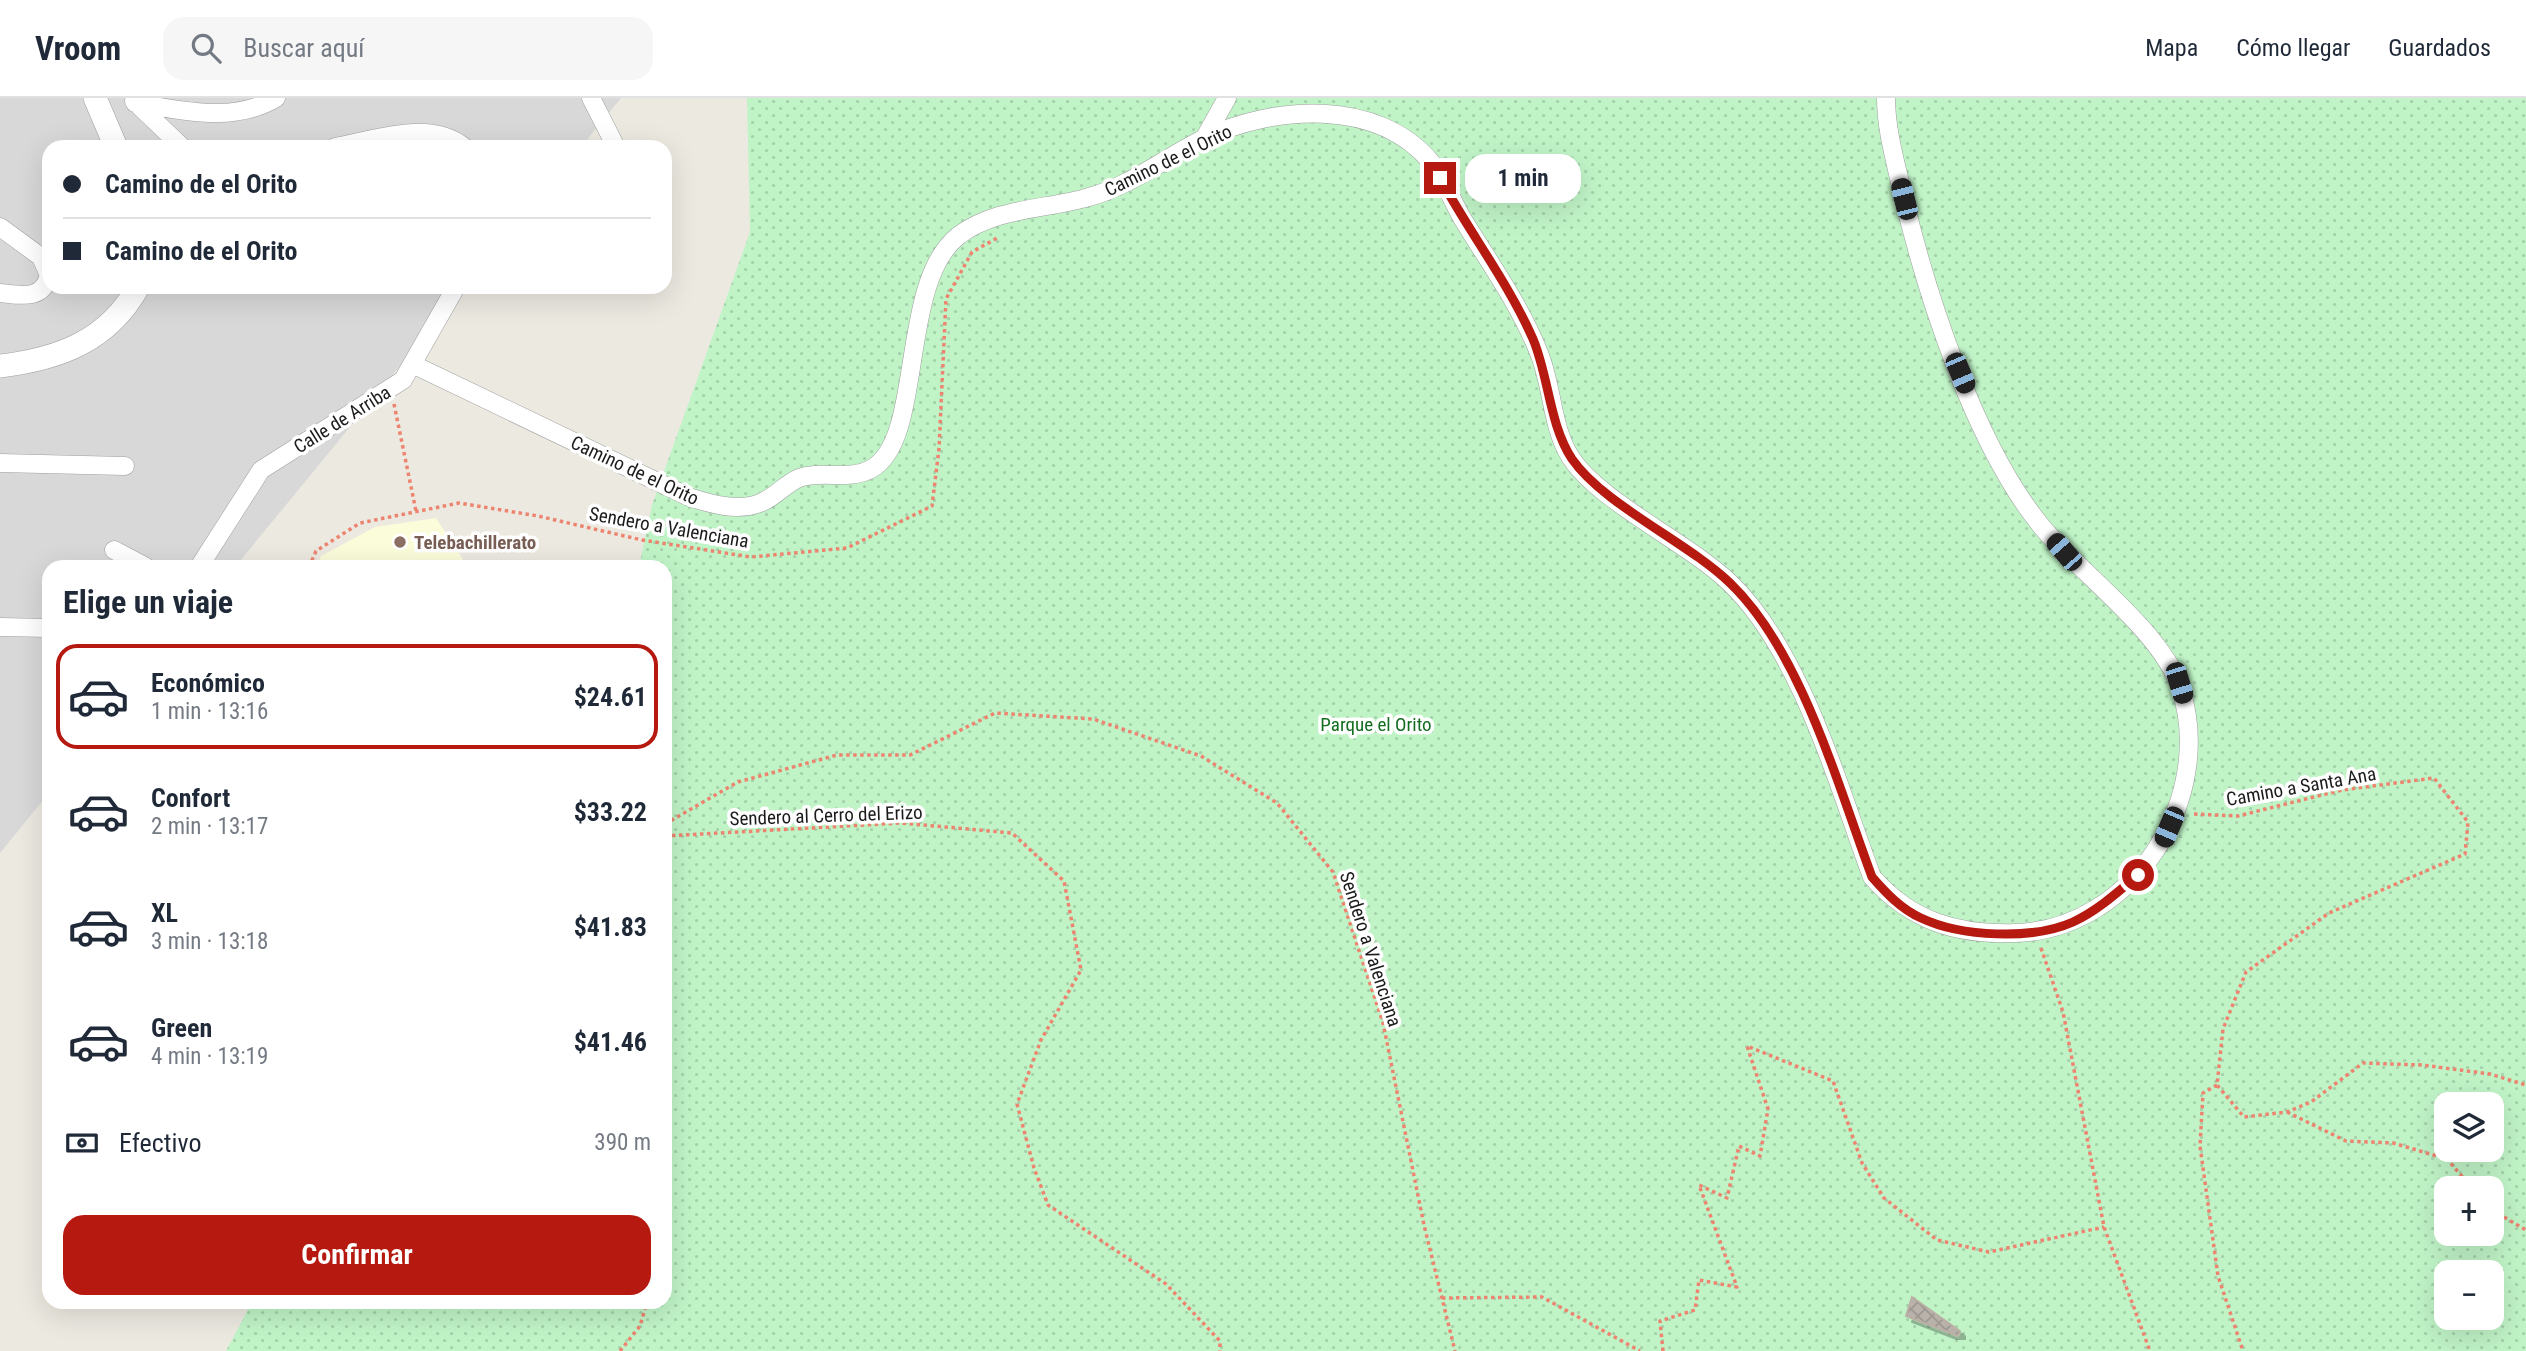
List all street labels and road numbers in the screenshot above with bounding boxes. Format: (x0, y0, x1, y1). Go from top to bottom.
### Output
street label: Camino de el Orito (1101, 120, 1236, 201)
street label: Calle de Arriba (290, 381, 395, 458)
street label: Camino de el Orito (567, 431, 702, 510)
street label: Sendero a Valenciana (587, 502, 750, 553)
street label: Camino a Santa Ana (2224, 762, 2378, 811)
street label: Sendero al Cerro del Erizo (729, 801, 923, 830)
street label: Sendero a Valenciana (1335, 869, 1406, 1030)

